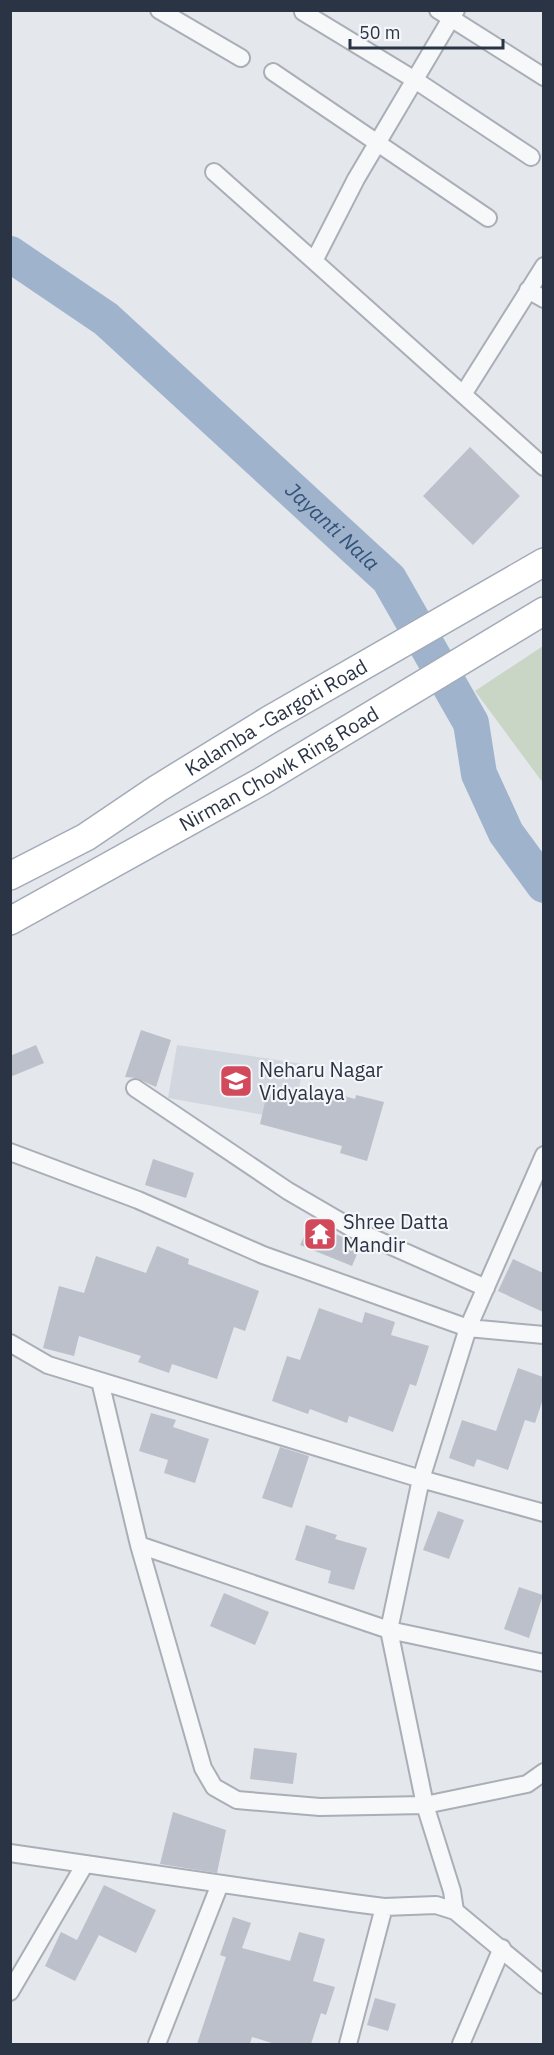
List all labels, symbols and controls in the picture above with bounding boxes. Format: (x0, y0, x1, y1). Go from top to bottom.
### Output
scale bar (350, 12, 503, 50)
text: 50 m (359, 21, 401, 44)
water label: Jayanti Nala (280, 476, 386, 576)
street label: Kalamba -Gargoti Road (179, 652, 372, 782)
street label: Nirman Chowk Ring Road (174, 700, 384, 837)
place label: Neharu Nagar Vidyalaya (259, 1056, 383, 1106)
school or university icon: Neharu Nagar Vidyalaya (218, 1063, 254, 1099)
place label: Shree Datta Mandir (343, 1208, 449, 1258)
temple icon: Shree Datta Mandir (302, 1216, 338, 1252)

